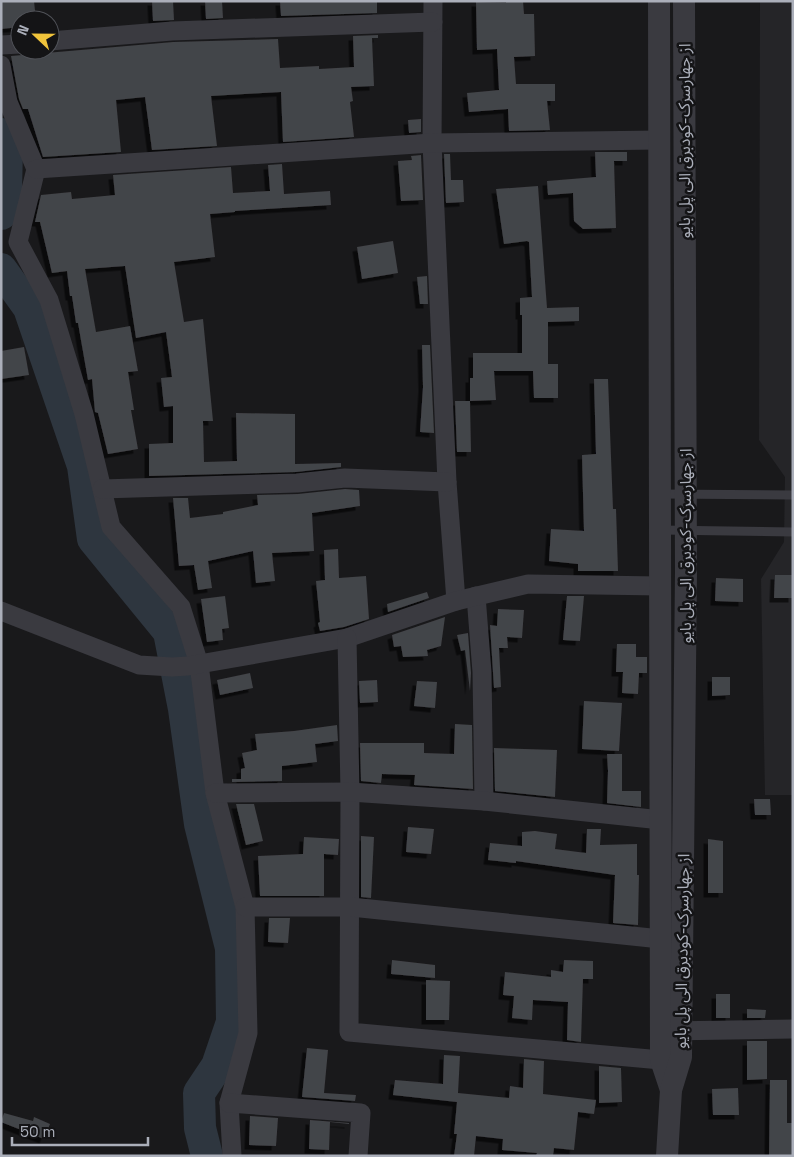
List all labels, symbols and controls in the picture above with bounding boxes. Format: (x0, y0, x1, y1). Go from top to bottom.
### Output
north arrow (10, 10, 60, 60)
text: N (13, 22, 33, 38)
street label: از جهارسرک-کودبرق الی پل بایو (674, 43, 695, 239)
street label: از جهارسرک-کودبرق الی پل بایو (675, 448, 696, 644)
street label: از جهارسرک-کودبرق الی پل بایو (670, 853, 694, 1049)
scale bar (12, 1114, 149, 1146)
text: 50 m (20, 1122, 55, 1141)

